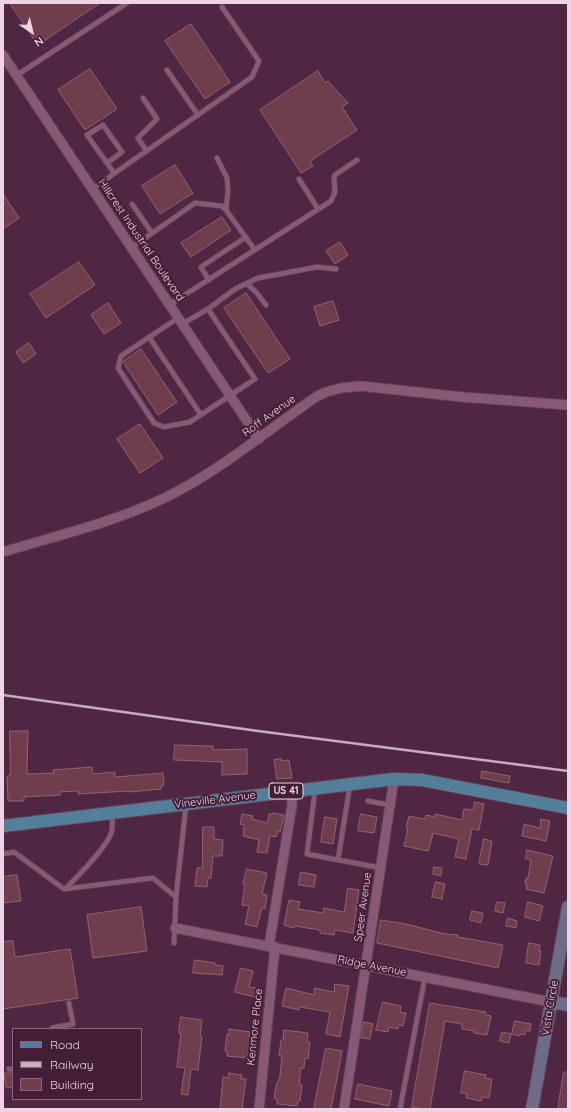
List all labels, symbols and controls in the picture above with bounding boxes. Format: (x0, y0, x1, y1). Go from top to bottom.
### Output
north arrow (12, 12, 52, 52)
text: N (32, 34, 46, 50)
street label: Hillcrest Industrial Boulevard (95, 176, 187, 304)
street label: Roff Avenue (240, 392, 298, 440)
road number: US 41 (269, 783, 303, 799)
street label: Vineville Avenue (173, 788, 257, 812)
street label: Speer Avenue (352, 871, 374, 943)
street label: Ridge Avenue (336, 953, 408, 979)
street label: Vista Circle (539, 979, 561, 1037)
street label: Kenmore Place (244, 988, 266, 1066)
legend (12, 1028, 142, 1100)
text: Road (50, 1037, 80, 1052)
text: Railway (50, 1057, 94, 1072)
text: Building (50, 1077, 94, 1092)

